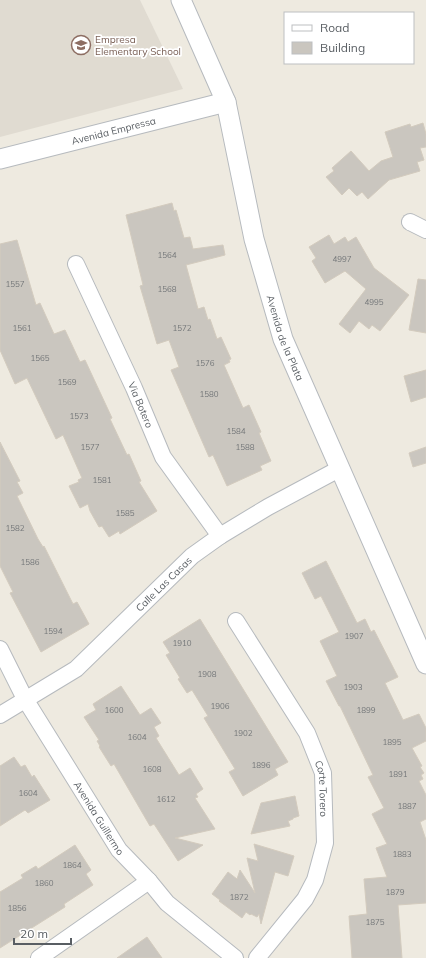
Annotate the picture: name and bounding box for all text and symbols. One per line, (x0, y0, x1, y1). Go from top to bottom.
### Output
legend (284, 12, 414, 64)
text: Road (320, 20, 349, 35)
place label: Empresa Elementary School (95, 33, 181, 58)
school or university icon: Empresa Elementary School (70, 34, 92, 56)
text: Building (320, 40, 365, 55)
street label: Avenida Empressa (70, 114, 157, 147)
house number: 1564 (157, 250, 177, 260)
house number: 4997 (332, 254, 352, 264)
house number: 1557 (5, 279, 25, 289)
house number: 1568 (157, 284, 177, 294)
street label: Avenida de la Plata (264, 293, 307, 382)
house number: 4995 (364, 297, 384, 307)
house number: 1561 (12, 323, 32, 333)
house number: 1572 (172, 323, 192, 333)
house number: 1565 (30, 353, 50, 363)
house number: 1576 (195, 358, 215, 368)
house number: 1569 (57, 377, 77, 387)
street label: Via Botero (125, 380, 157, 430)
house number: 1580 (199, 389, 219, 399)
house number: 1573 (69, 411, 89, 421)
house number: 1584 (226, 426, 246, 436)
house number: 1577 (80, 442, 100, 452)
house number: 1588 (235, 442, 255, 452)
house number: 1581 (92, 475, 112, 485)
house number: 1585 (115, 508, 135, 518)
house number: 1582 (5, 523, 25, 533)
street label: Calle Las Casas (133, 554, 194, 614)
house number: 1586 (20, 557, 40, 567)
house number: 1594 (43, 626, 63, 636)
house number: 1907 (344, 631, 364, 641)
house number: 1910 (172, 638, 192, 648)
house number: 1908 (197, 669, 217, 679)
house number: 1903 (343, 682, 363, 692)
house number: 1906 (210, 701, 230, 711)
house number: 1600 (104, 705, 124, 715)
house number: 1899 (356, 705, 376, 715)
house number: 1902 (233, 728, 253, 738)
house number: 1604 (127, 732, 147, 742)
house number: 1895 (382, 737, 402, 747)
street label: Corte Torero (312, 758, 331, 817)
house number: 1896 (251, 760, 271, 770)
house number: 1608 (142, 764, 162, 774)
house number: 1891 (388, 769, 408, 779)
street label: Avenida Guillermo (71, 779, 127, 858)
house number: 1604 (18, 788, 38, 798)
house number: 1612 (156, 794, 176, 804)
house number: 1887 (397, 801, 417, 811)
house number: 1883 (392, 849, 412, 859)
house number: 1864 (62, 860, 82, 870)
house number: 1860 (34, 878, 54, 888)
house number: 1879 (385, 887, 405, 897)
house number: 1872 (229, 892, 249, 902)
house number: 1856 (7, 903, 27, 913)
house number: 1875 (365, 917, 385, 927)
scale bar (14, 920, 71, 946)
text: 20 m (20, 926, 48, 941)

